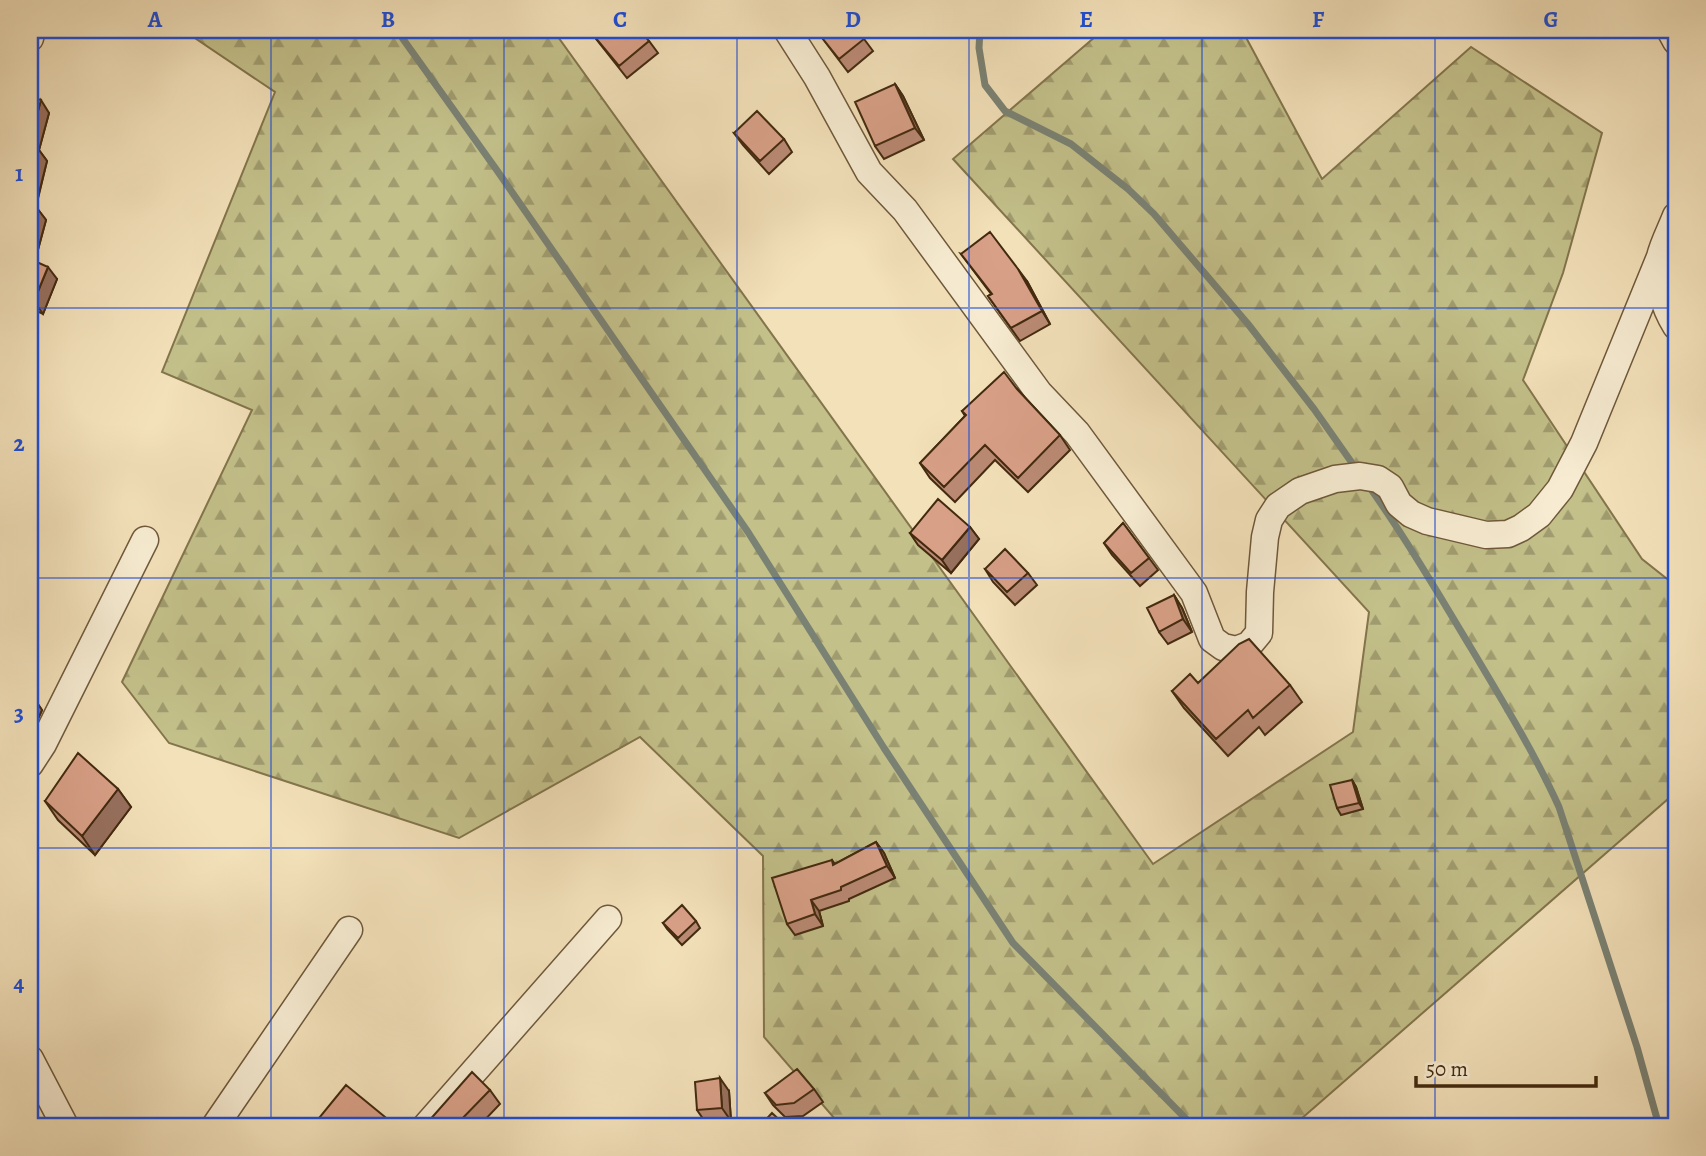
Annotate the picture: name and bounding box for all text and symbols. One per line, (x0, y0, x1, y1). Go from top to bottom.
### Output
text: A (147, 4, 163, 35)
text: B (381, 4, 395, 35)
text: C (613, 4, 627, 35)
text: D (845, 4, 861, 35)
text: E (1079, 4, 1093, 35)
text: F (1312, 4, 1325, 35)
text: G (1543, 4, 1559, 35)
text: 1 (15, 158, 23, 189)
text: 2 (13, 428, 25, 459)
text: 3 (14, 698, 24, 729)
text: 4 (14, 968, 25, 999)
scale bar (1416, 1044, 1596, 1088)
text: 50 m (1426, 1055, 1468, 1083)

